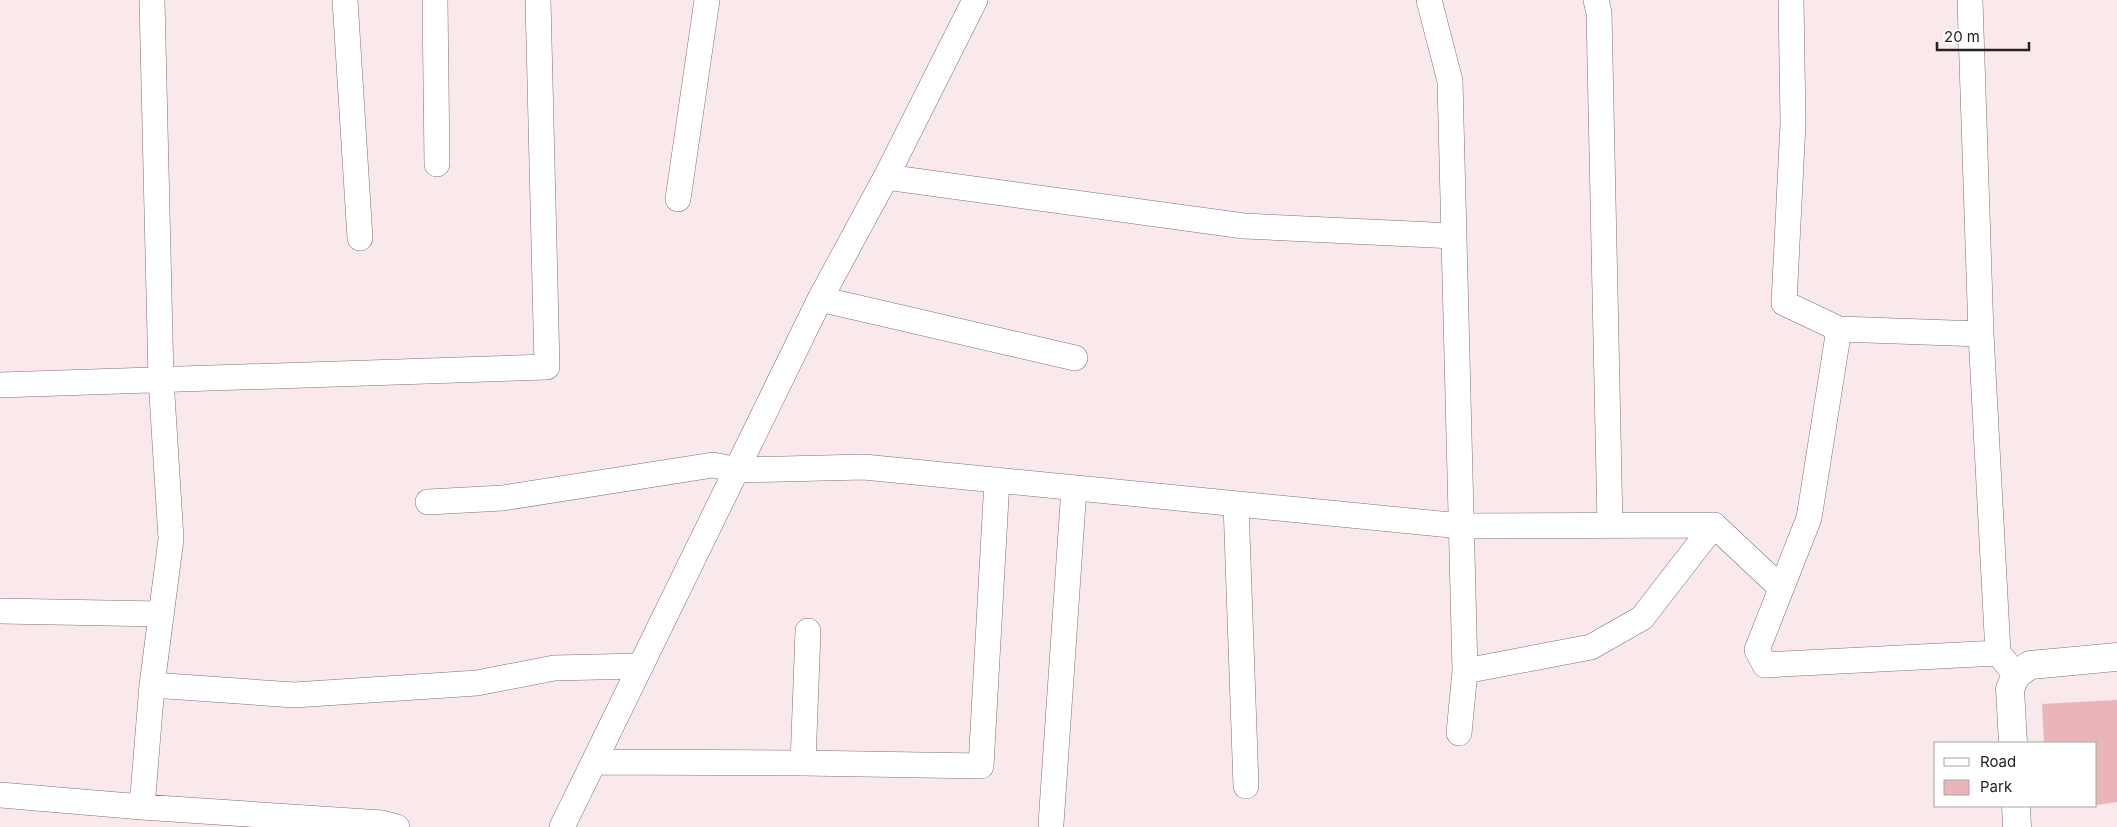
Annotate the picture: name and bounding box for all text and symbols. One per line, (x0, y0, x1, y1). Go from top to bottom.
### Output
scale bar (1937, 20, 2030, 52)
text: 20 m (1944, 27, 1980, 46)
legend (1934, 742, 2097, 807)
text: Road (1980, 752, 2016, 771)
text: Park (1980, 777, 2013, 796)

